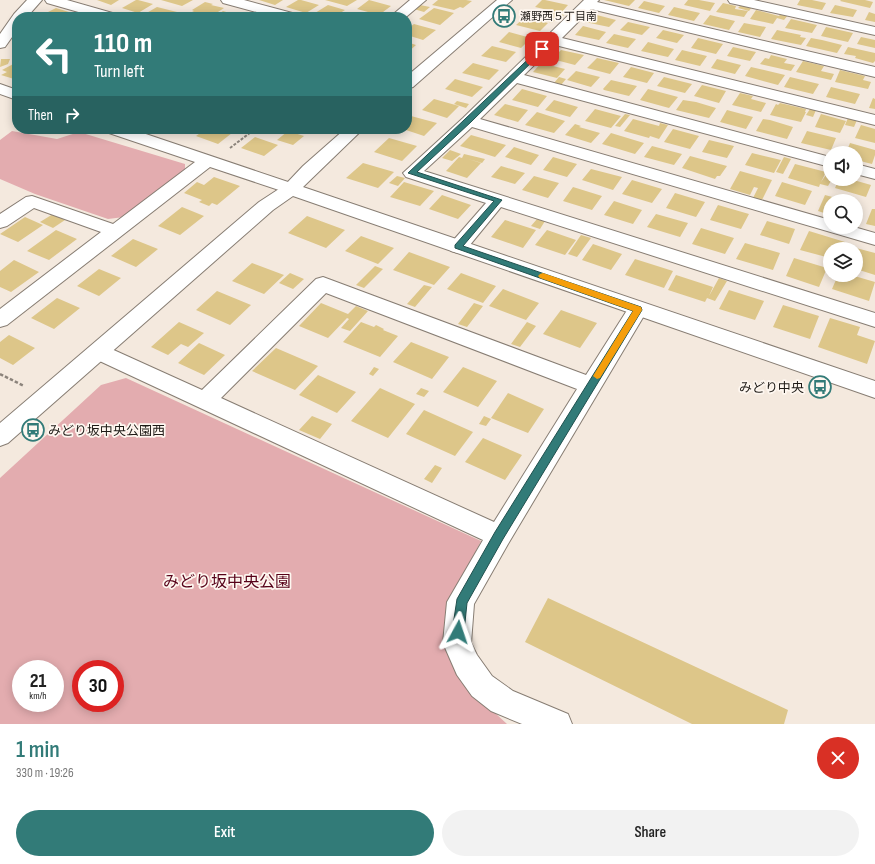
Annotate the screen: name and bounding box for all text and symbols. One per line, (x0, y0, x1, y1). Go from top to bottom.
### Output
bus stop icon: 瀬野西５丁目南 (491, 3, 517, 29)
place label: 瀬野西５丁目南 (520, 10, 597, 23)
text: 110 m (94, 27, 152, 60)
icon: left (28, 28, 80, 80)
pin (525, 32, 559, 66)
icon: arrive (531, 38, 553, 60)
text: Turn left (94, 61, 145, 82)
icon: right (61, 104, 83, 126)
text: Then (28, 106, 53, 125)
map controls (823, 146, 863, 282)
button: sound (823, 146, 863, 186)
button: search (823, 194, 863, 234)
button: layers (823, 242, 863, 282)
bus stop icon: みどり中央 (807, 374, 833, 400)
place label: みどり中央 (739, 380, 804, 396)
bus stop icon: みどり坂中央公園西 (20, 417, 46, 443)
place label: みどり坂中央公園西 (48, 423, 165, 439)
park label: みどり坂中央公園 (163, 573, 291, 592)
position arrow (437, 611, 479, 653)
speed limit sign: 30 (72, 660, 124, 712)
text: 21 (30, 669, 46, 693)
text: km/h (29, 690, 47, 702)
text: 1 min (16, 735, 60, 764)
button: close (817, 737, 859, 779)
text: 330 m · 19:26 (16, 765, 74, 781)
button: Exit (16, 810, 434, 856)
button: Share (442, 810, 859, 856)

